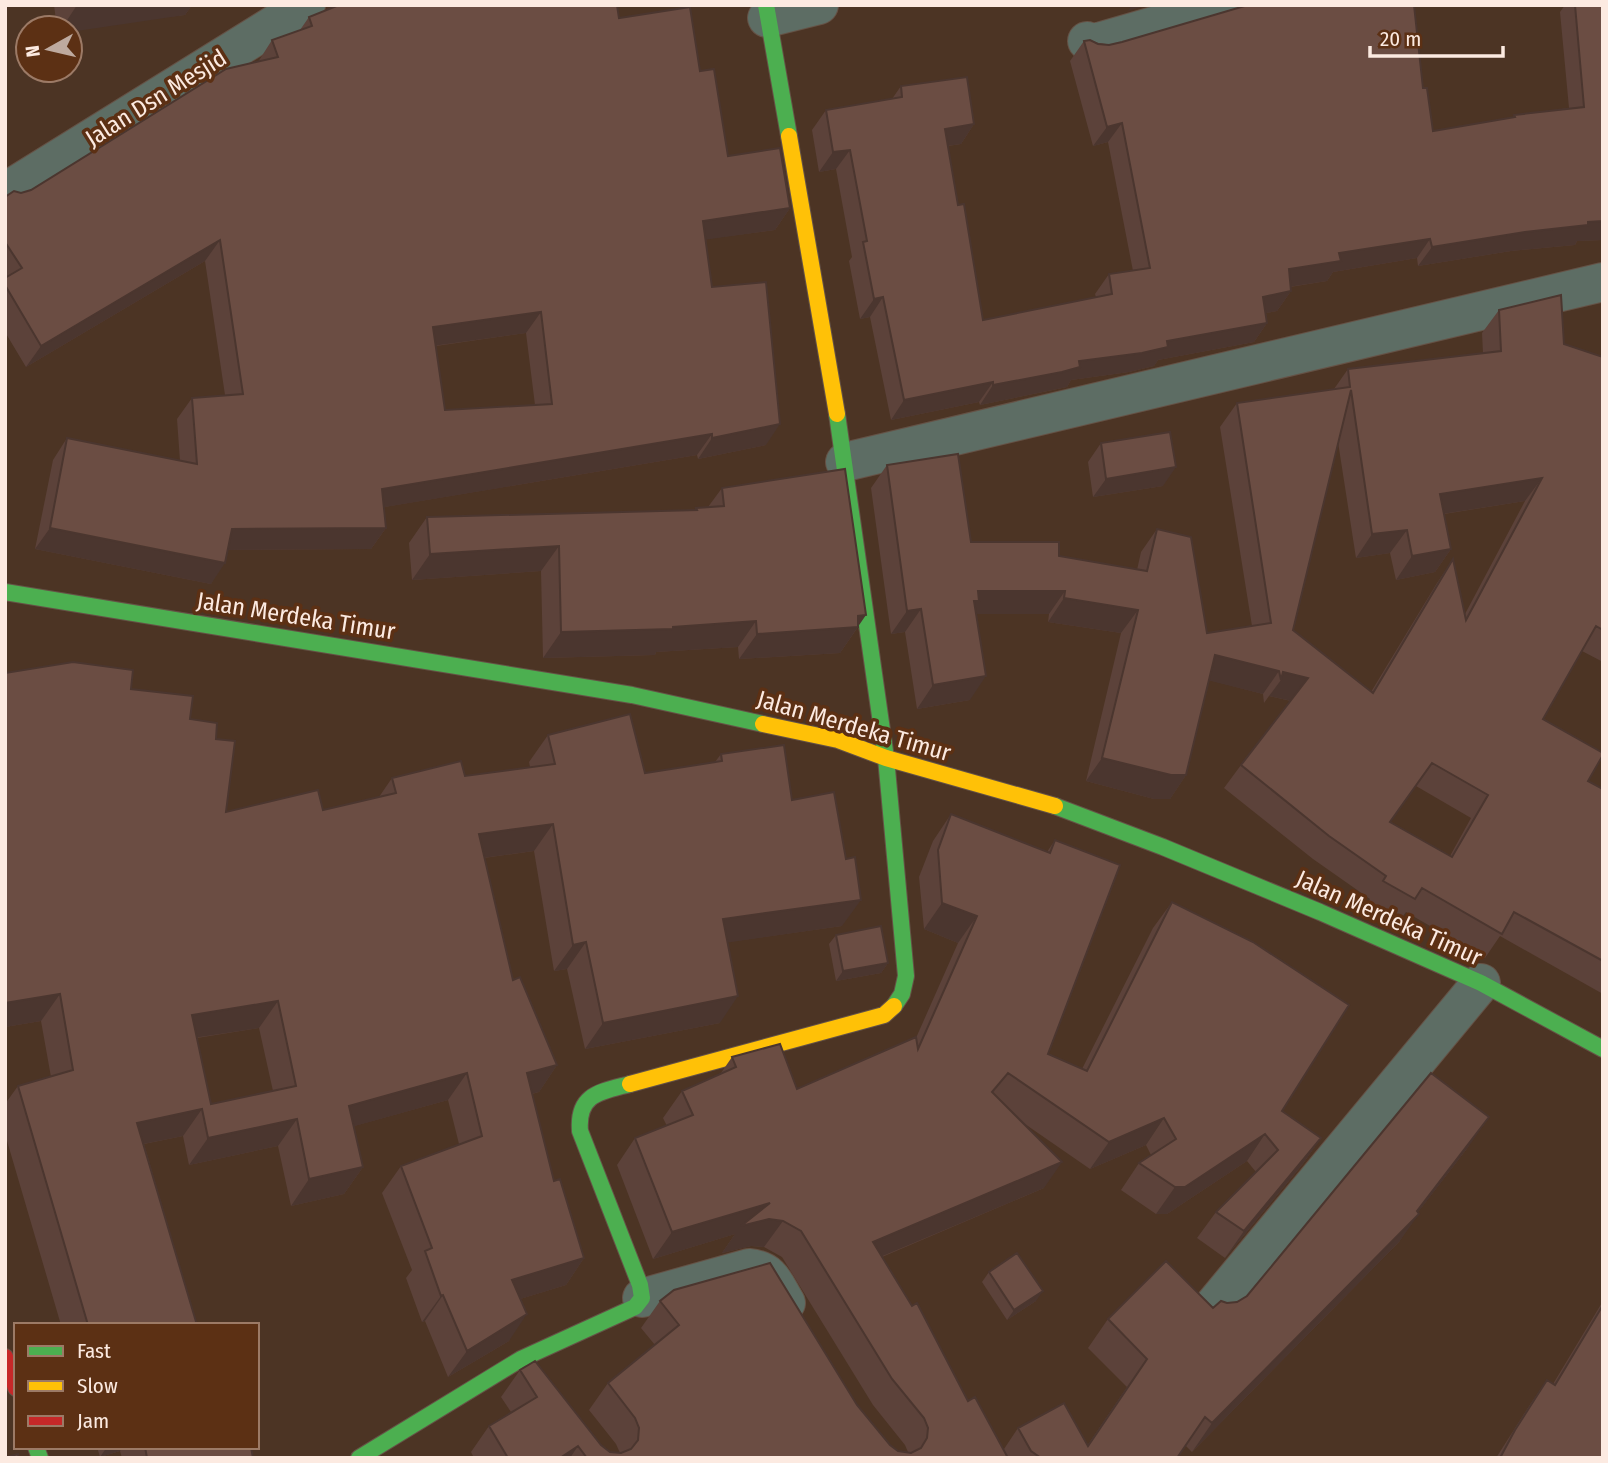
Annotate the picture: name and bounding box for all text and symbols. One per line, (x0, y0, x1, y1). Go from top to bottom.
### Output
north arrow (14, 14, 84, 84)
scale bar (1370, 14, 1503, 58)
text: 20 m (1380, 26, 1421, 52)
street label: Jalan Dsn Mesjid (80, 43, 232, 153)
text: N (20, 44, 45, 59)
street label: Jalan Merdeka Timur (195, 586, 398, 646)
street label: Jalan Merdeka Timur (754, 685, 955, 767)
street label: Jalan Merdeka Timur (1292, 864, 1487, 972)
legend (14, 1323, 259, 1449)
text: Fast (77, 1338, 111, 1364)
text: Slow (77, 1373, 118, 1399)
text: Jam (77, 1408, 109, 1434)

